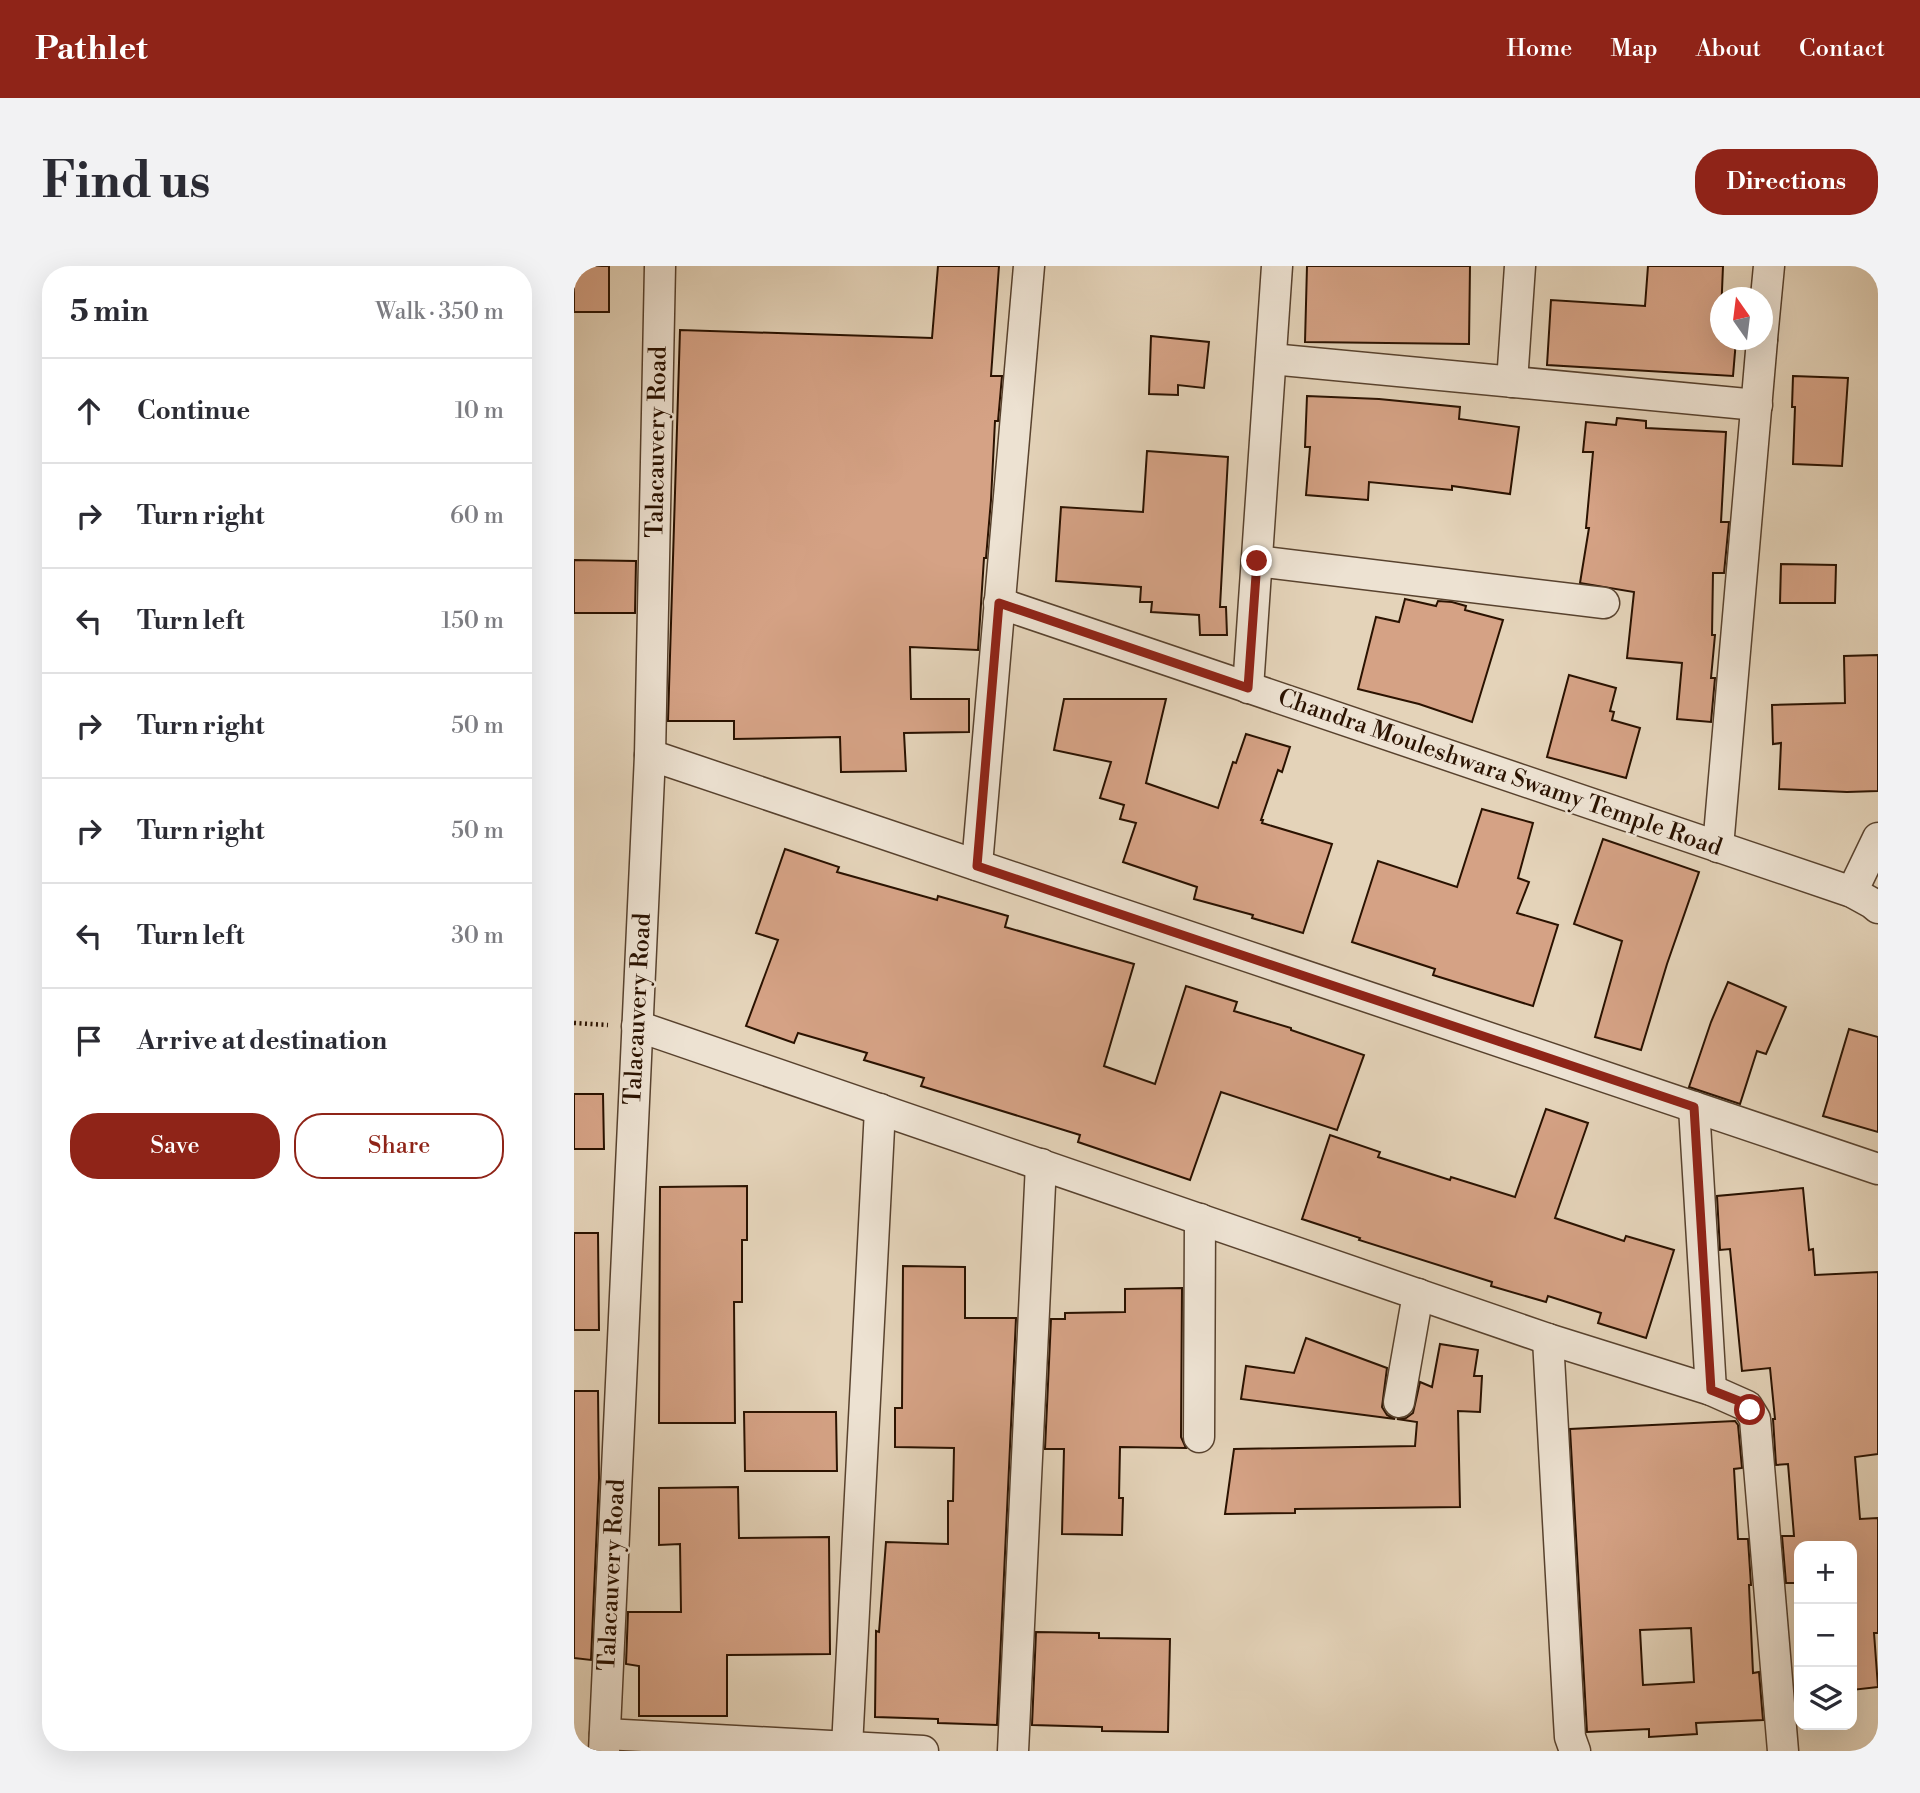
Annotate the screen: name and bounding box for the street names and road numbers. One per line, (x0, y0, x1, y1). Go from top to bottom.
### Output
street label: Talacauvery Road (640, 345, 674, 538)
street label: Chandra Mouleshwara Swamy Temple Road (1274, 683, 1726, 863)
street label: Talacauvery Road (618, 912, 658, 1106)
street label: Talacauvery Road (592, 1478, 632, 1672)

